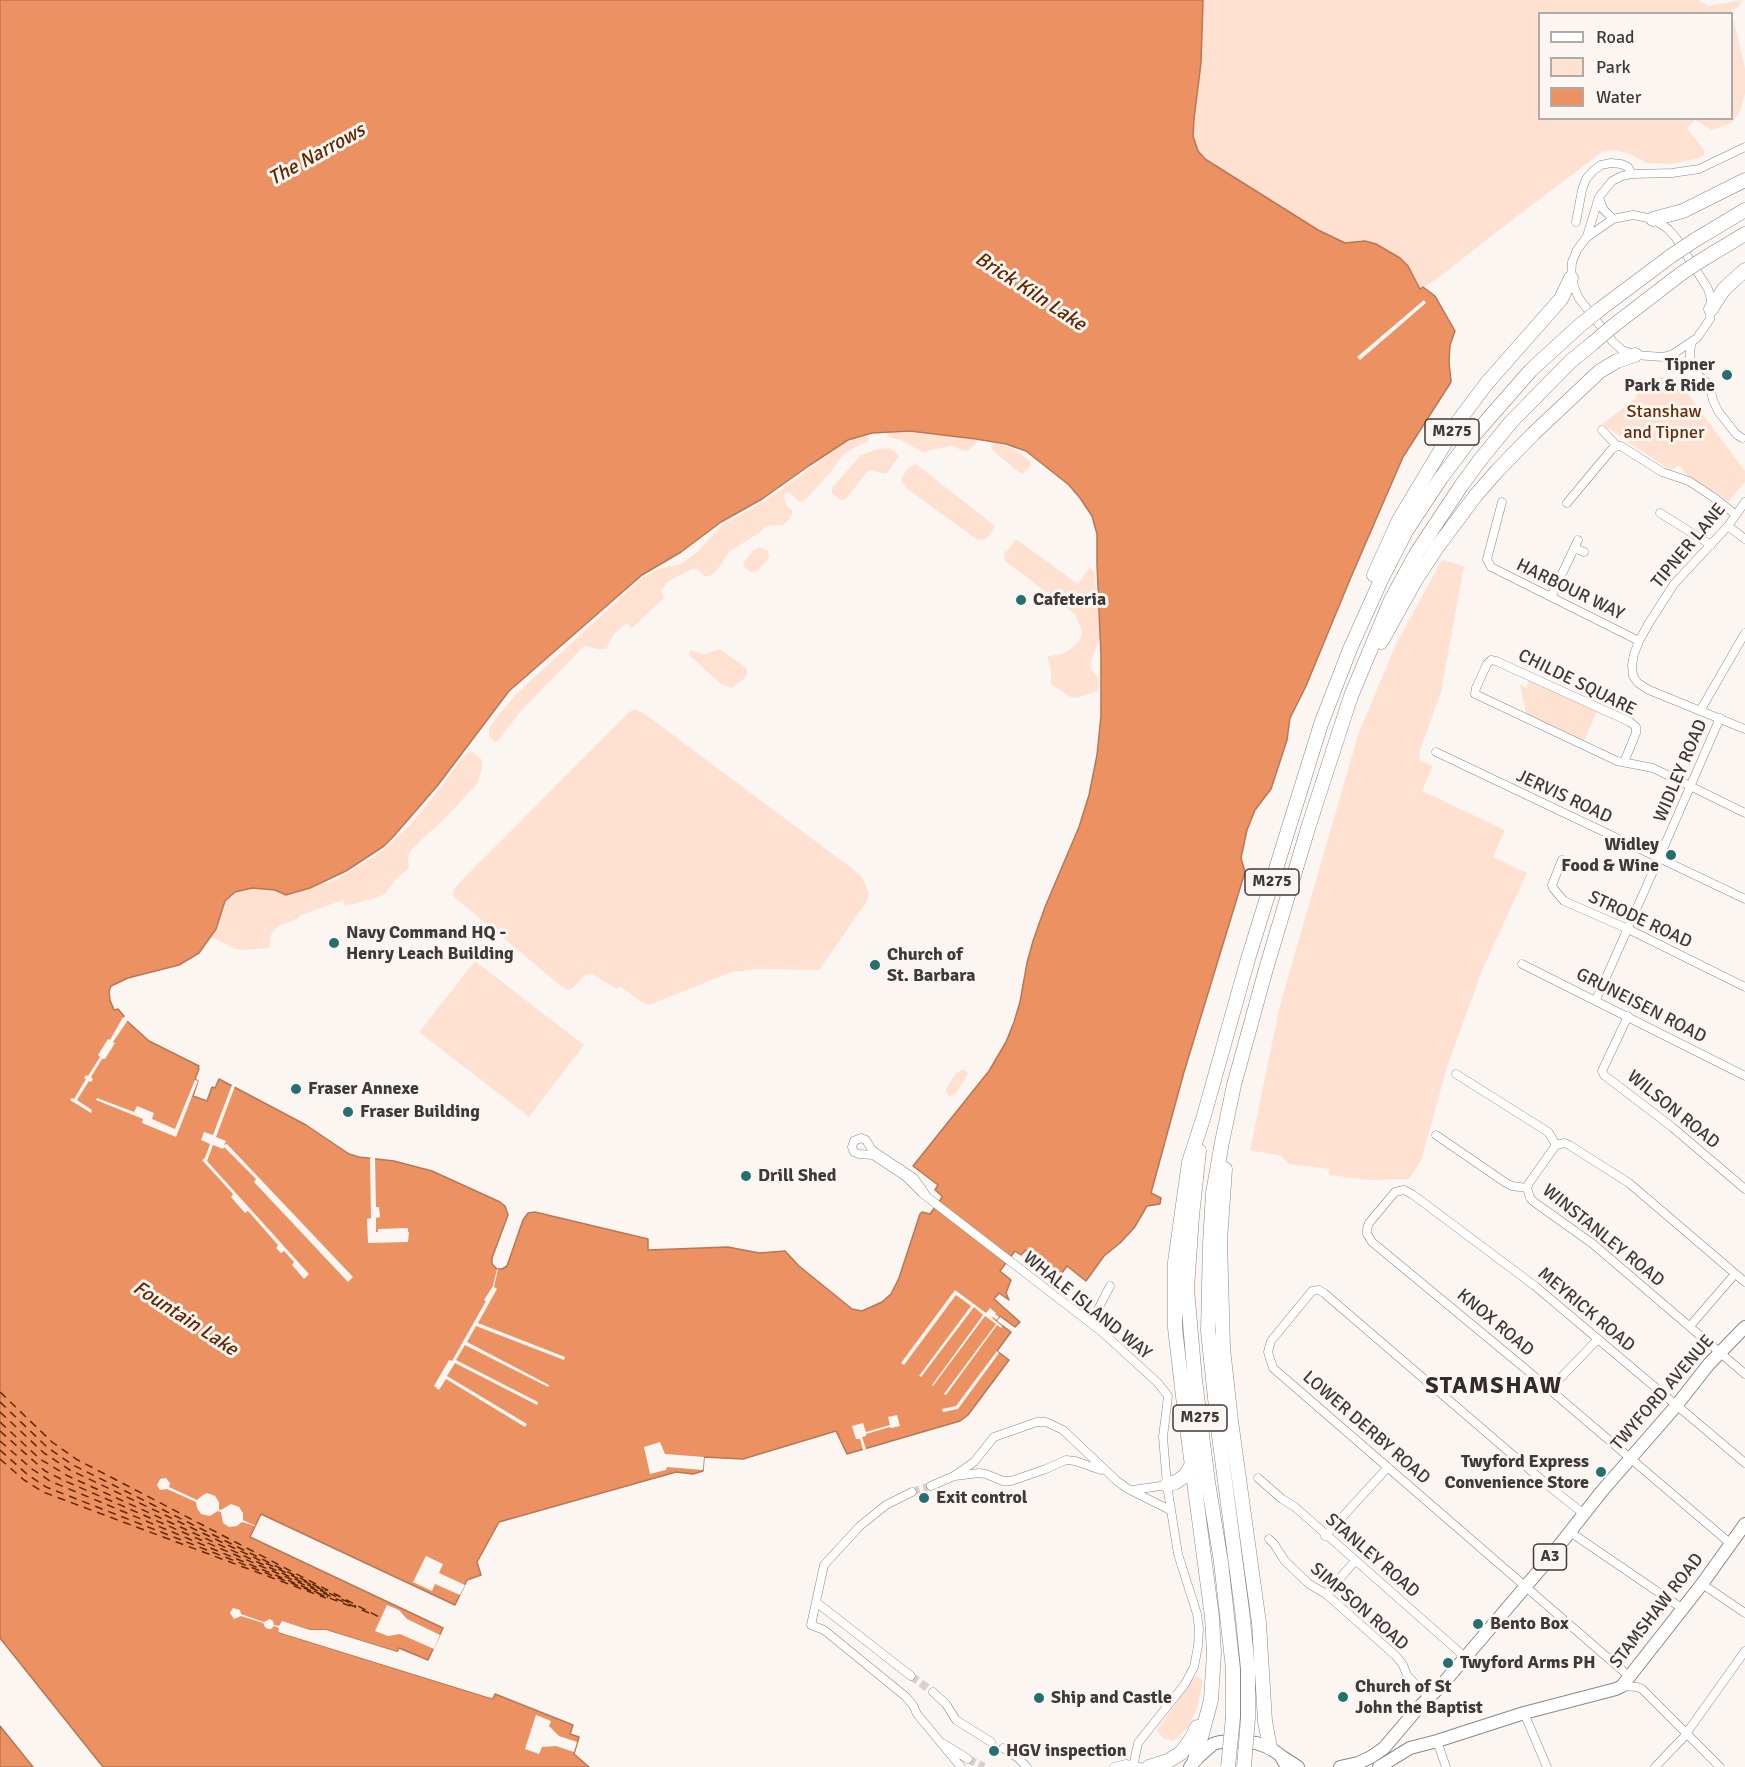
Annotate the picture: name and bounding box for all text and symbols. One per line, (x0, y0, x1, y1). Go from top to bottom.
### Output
legend (1538, 12, 1733, 120)
text: Road (1596, 26, 1635, 48)
text: Park (1596, 56, 1631, 78)
text: Water (1596, 86, 1641, 108)
water label: The Narrows (265, 119, 369, 191)
water label: Brick Kiln Lake (970, 247, 1090, 337)
place label: Tipner Park & Ride (1624, 354, 1715, 397)
marker: Tipner Park & Ride (1720, 368, 1734, 382)
park label: Stanshaw and Tipner (1623, 401, 1705, 444)
road number: M275 (1425, 419, 1479, 445)
street label: TIPNER LANE (1647, 499, 1731, 593)
street label: HARBOUR WAY (1513, 555, 1627, 625)
place label: Cafeteria (1033, 589, 1106, 611)
marker: Cafeteria (1014, 593, 1028, 607)
street label: CHILDE SQUARE (1514, 645, 1640, 721)
street label: WIDLEY ROAD (1650, 716, 1712, 826)
street label: JERVIS ROAD (1513, 765, 1615, 829)
place label: Widley Food & Wine (1561, 834, 1659, 876)
marker: Widley Food & Wine (1664, 848, 1678, 862)
road number: M275 (1245, 869, 1299, 895)
street label: STRODE ROAD (1585, 887, 1695, 953)
place label: Navy Command HQ - Henry Leach Building (346, 922, 514, 964)
marker: Navy Command HQ - Henry Leach Building (327, 936, 341, 950)
place label: Church of St. Barbara (887, 944, 975, 986)
marker: Church of St. Barbara (868, 958, 882, 972)
street label: GRUNEISEN ROAD (1572, 964, 1710, 1048)
street label: WILSON ROAD (1622, 1066, 1724, 1154)
place label: Fraser Annexe (308, 1078, 419, 1100)
marker: Fraser Annexe (289, 1082, 303, 1096)
place label: Fraser Building (360, 1101, 480, 1123)
marker: Fraser Building (341, 1105, 355, 1119)
place label: Drill Shed (758, 1165, 836, 1187)
marker: Drill Shed (739, 1169, 753, 1183)
street label: WINSTANLEY ROAD (1538, 1180, 1668, 1292)
street label: WHALE ISLAND WAY (1018, 1248, 1156, 1364)
street label: MEYRICK ROAD (1533, 1263, 1639, 1357)
water label: Fountain Lake (128, 1276, 242, 1362)
street label: KNOX ROAD (1452, 1285, 1538, 1361)
street label: TWYFORD AVENUE (1607, 1331, 1719, 1455)
street label: LOWER DERBY ROAD (1298, 1367, 1434, 1489)
district label: STAMSHAW (1425, 1373, 1563, 1401)
road number: M275 (1173, 1405, 1227, 1431)
place label: Twyford Express Convenience Store (1445, 1451, 1589, 1494)
marker: Twyford Express Convenience Store (1594, 1465, 1608, 1479)
place label: Exit control (936, 1487, 1027, 1509)
marker: Exit control (917, 1491, 931, 1505)
street label: STANLEY ROAD (1320, 1509, 1424, 1603)
road number: A3 (1534, 1544, 1566, 1570)
street label: STAMSHAW ROAD (1606, 1549, 1708, 1673)
street label: SIMPSON ROAD (1306, 1559, 1412, 1655)
place label: Bento Box (1490, 1613, 1569, 1635)
marker: Bento Box (1471, 1617, 1485, 1631)
place label: Twyford Arms PH (1460, 1652, 1596, 1674)
marker: Twyford Arms PH (1441, 1656, 1455, 1670)
place label: Church of St John the Baptist (1355, 1676, 1483, 1718)
place label: Ship and Castle (1051, 1687, 1172, 1709)
marker: Church of St John the Baptist (1336, 1690, 1350, 1704)
marker: Ship and Castle (1032, 1691, 1046, 1705)
place label: HGV inspection (1006, 1740, 1127, 1762)
marker: HGV inspection (987, 1744, 1001, 1758)

